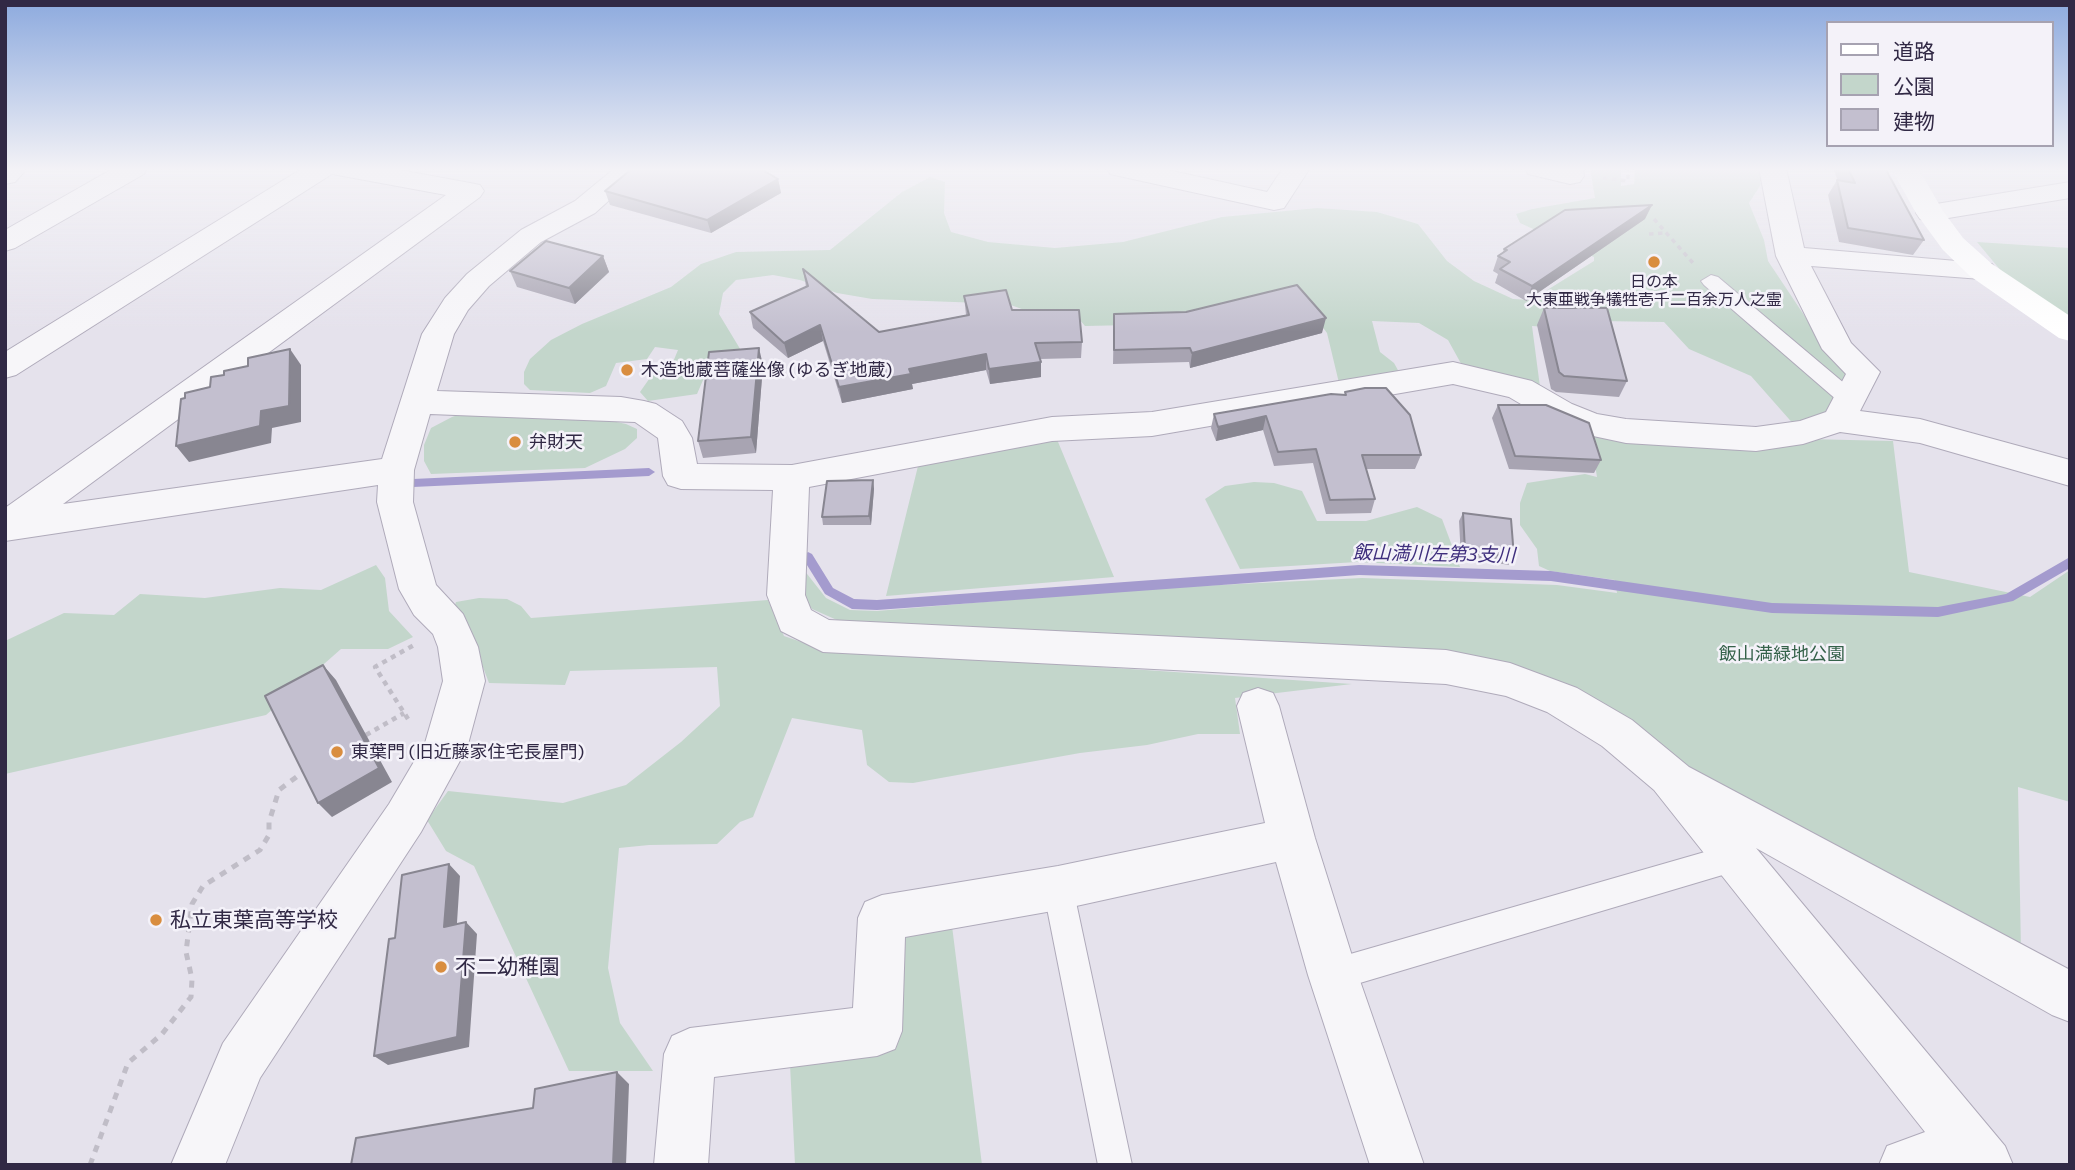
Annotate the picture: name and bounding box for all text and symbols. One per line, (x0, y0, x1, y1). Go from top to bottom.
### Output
legend (1826, 21, 2054, 147)
text: 道路 (1893, 38, 1935, 63)
text: 公園 (1893, 73, 1935, 98)
text: 建物 (1893, 108, 1935, 133)
marker: 日の本 大東亜戦争犠牲壱千二百余万人之霊 (1646, 254, 1662, 270)
place label: 日の本 大東亜戦争犠牲壱千二百余万人之霊 (1526, 272, 1782, 310)
place label: 木造地蔵菩薩坐像 (ゆるぎ地蔵) (641, 359, 892, 381)
marker: 木造地蔵菩薩坐像 (ゆるぎ地蔵) (619, 362, 635, 378)
place label: 弁財天 (529, 431, 583, 453)
marker: 弁財天 (507, 434, 523, 450)
water label: 飯山満川左第3支川 (1352, 541, 1516, 567)
park label: 飯山満緑地公園 (1719, 643, 1845, 665)
place label: 東葉門 (旧近藤家住宅長屋門) (351, 741, 584, 763)
marker: 東葉門 (旧近藤家住宅長屋門) (329, 744, 345, 760)
place label: 私立東葉高等学校 (170, 907, 338, 933)
marker: 私立東葉高等学校 (148, 912, 164, 928)
place label: 不二幼稚園 (455, 954, 560, 980)
marker: 不二幼稚園 (433, 959, 449, 975)

